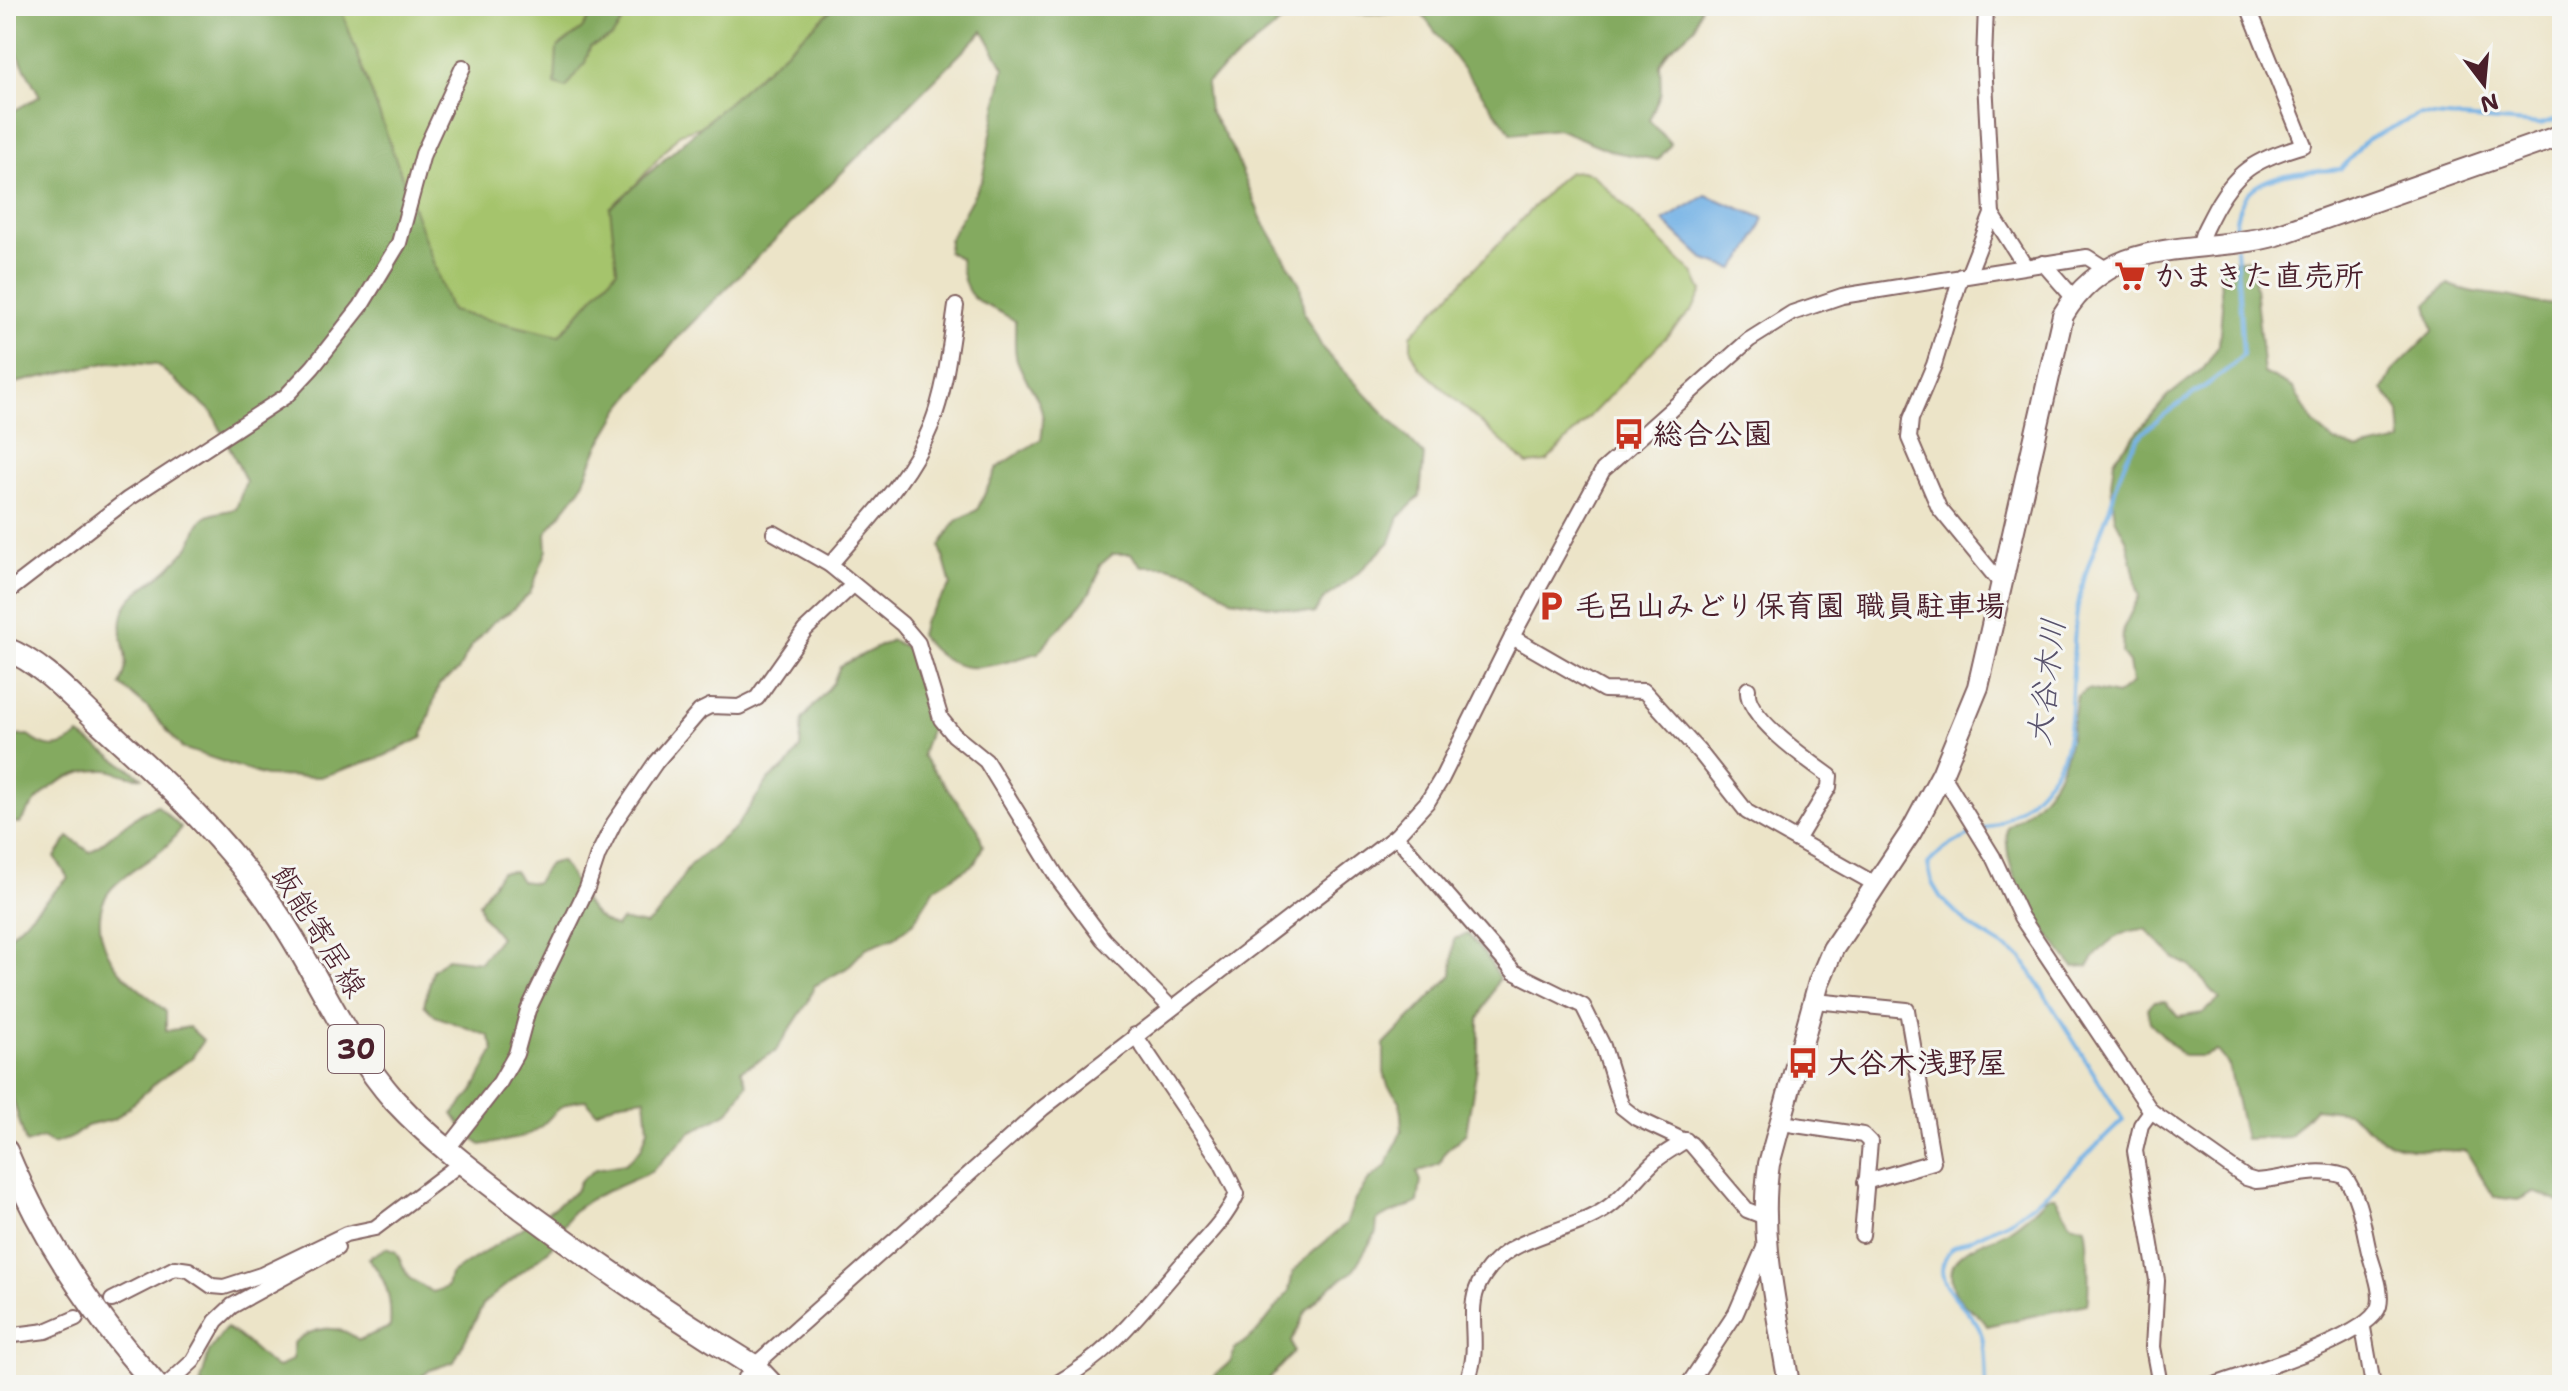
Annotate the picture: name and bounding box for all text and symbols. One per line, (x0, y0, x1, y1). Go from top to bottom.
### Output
north arrow (2444, 44, 2524, 124)
text: N (2477, 86, 2502, 119)
place label: かまきた直売所 (2154, 255, 2364, 296)
supermarket icon: かまきた直売所 (2113, 259, 2147, 293)
place label: 総合公園 (1653, 413, 1773, 454)
bus stop icon: 総合公園 (1612, 417, 1646, 451)
place label: 毛呂山みどり保育園 職員駐車場 (1575, 585, 2005, 626)
parking icon: 毛呂山みどり保育園 職員駐車場 (1534, 589, 1568, 623)
water label: 大谷木川 (2016, 616, 2075, 748)
street label: 飯能寄居線 (262, 856, 377, 1005)
road number: 30 (328, 1025, 384, 1073)
place label: 大谷木浅野屋 (1827, 1042, 2007, 1083)
bus stop icon: 大谷木浅野屋 (1786, 1046, 1820, 1080)

